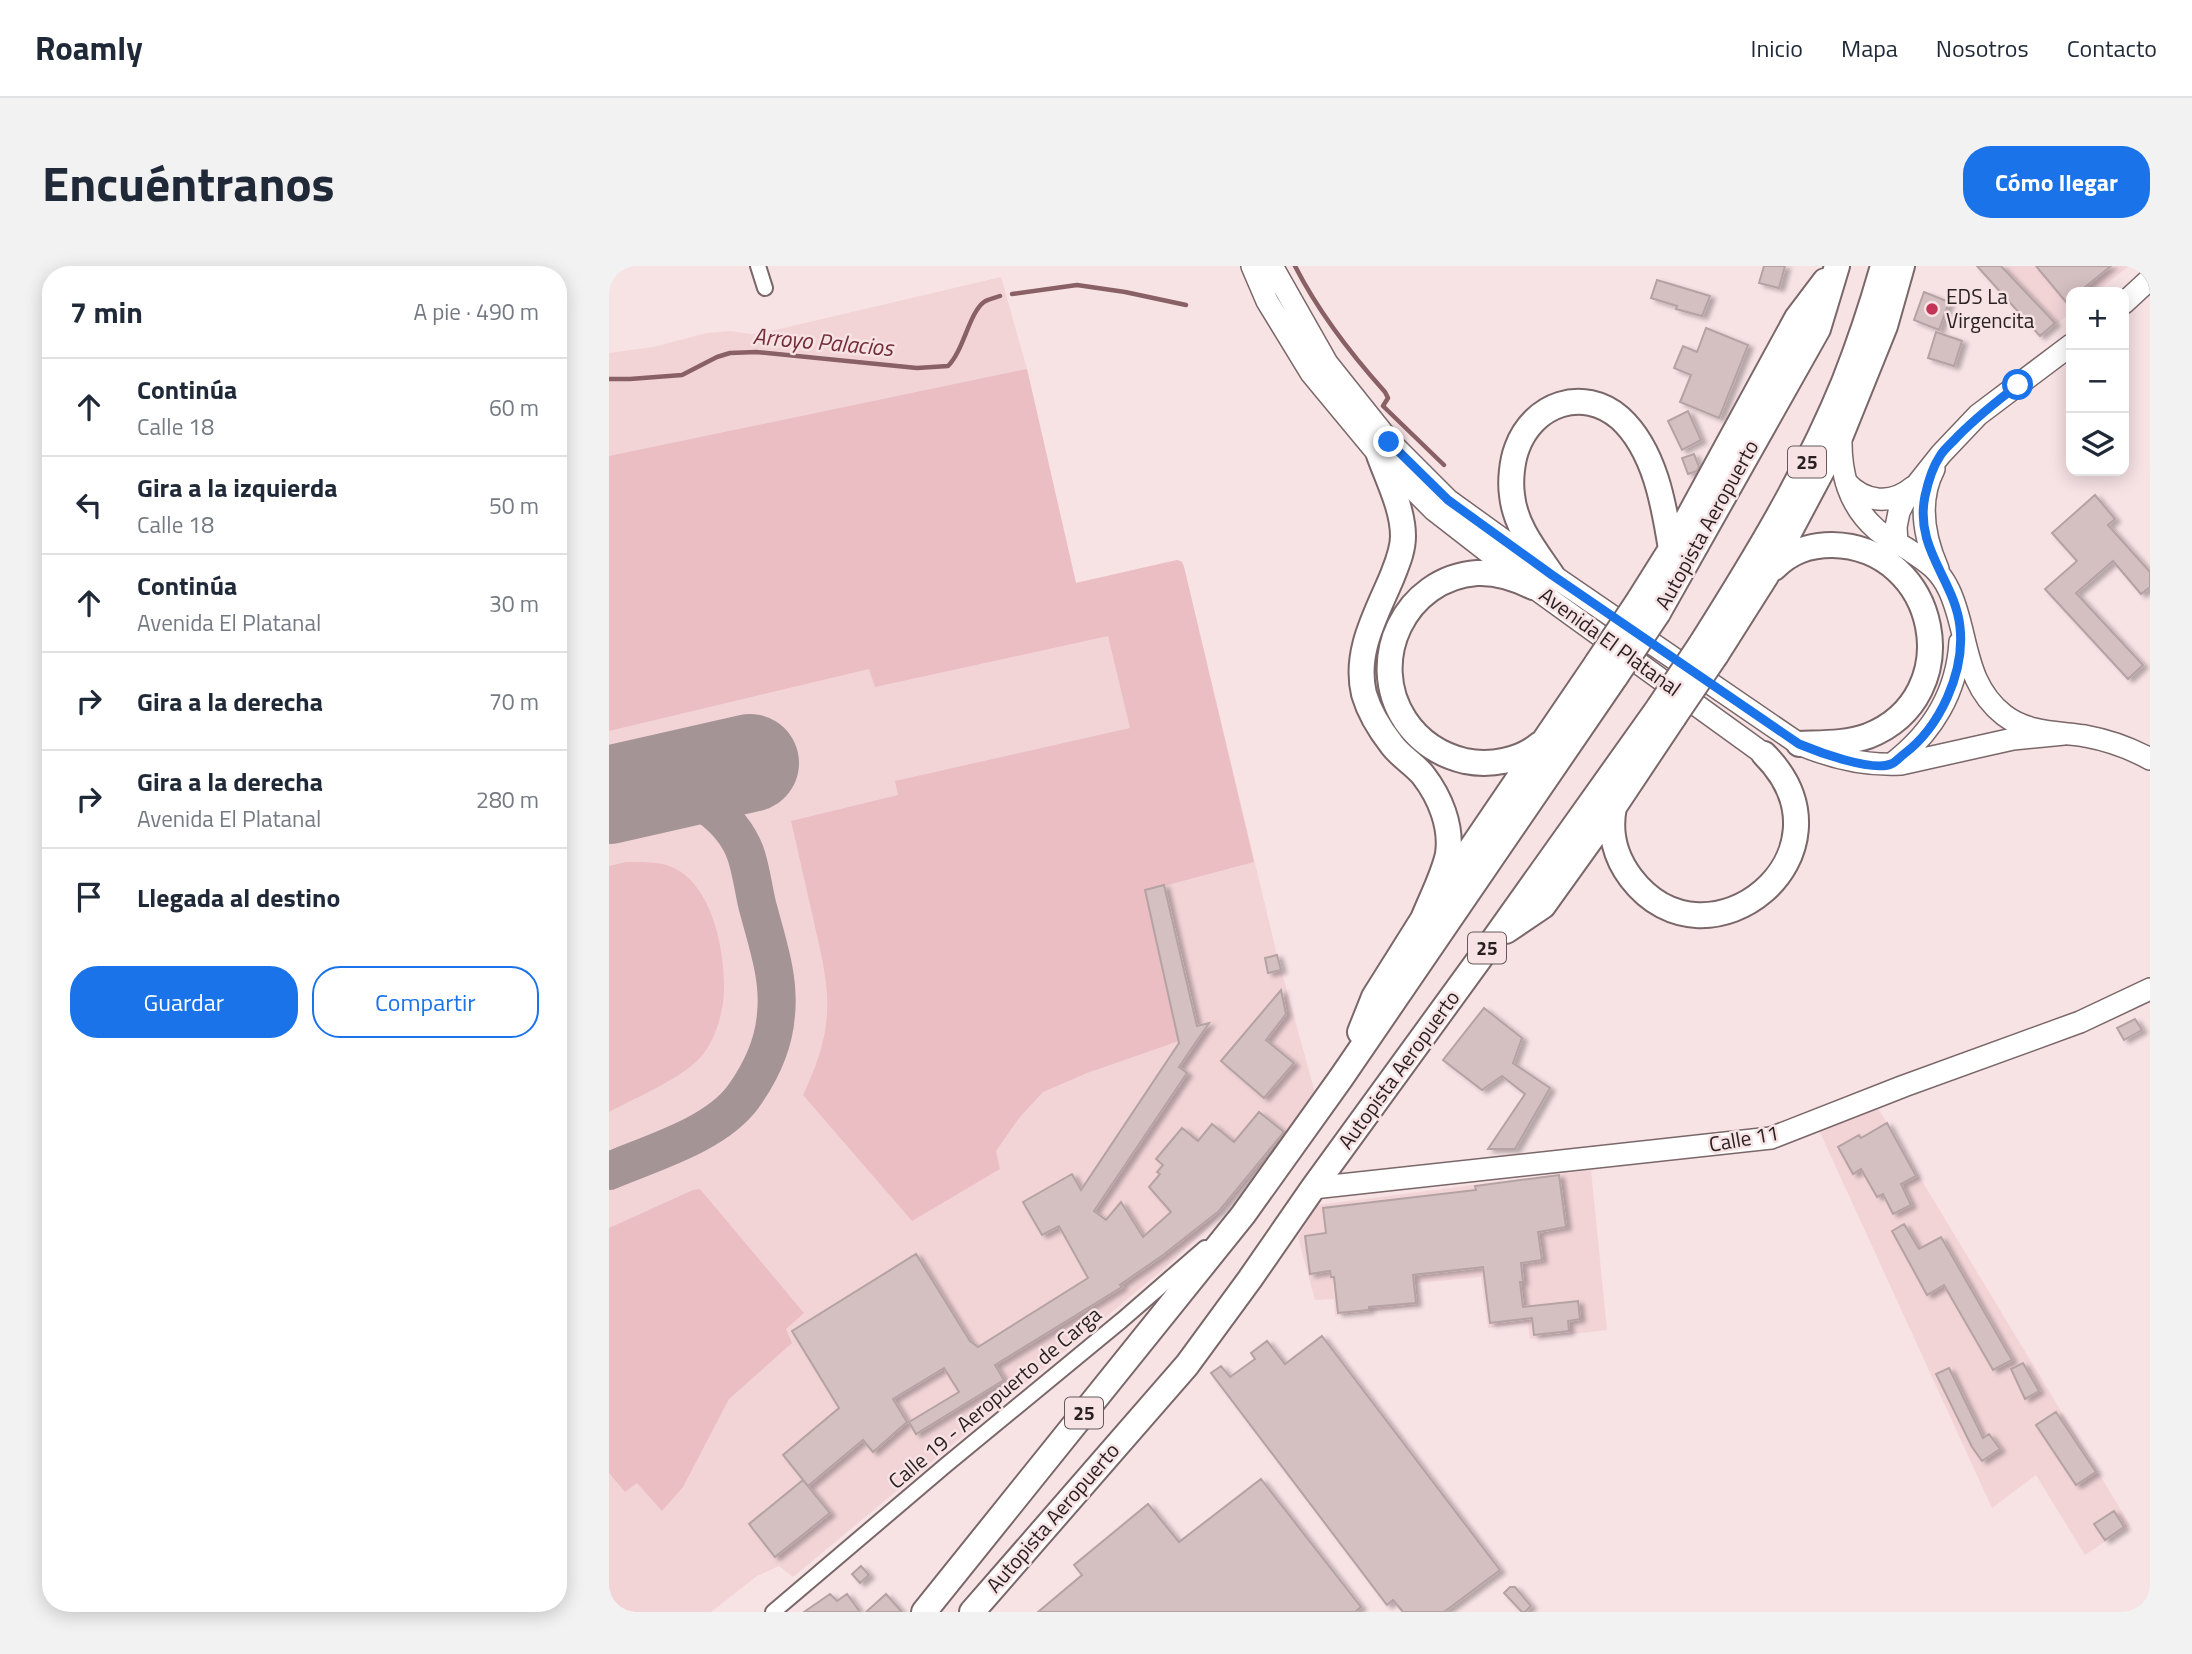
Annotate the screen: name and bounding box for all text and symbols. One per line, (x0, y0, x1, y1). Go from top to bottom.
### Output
text: Roamly (35, 23, 143, 73)
text: Inicio (1751, 30, 1803, 66)
text: Mapa (1841, 30, 1898, 66)
text: Nosotros (1936, 30, 2029, 66)
text: Contacto (2067, 30, 2157, 66)
text: Encuéntranos (42, 145, 335, 220)
button: Cómo llegar (1963, 146, 2150, 218)
place label: EDS La Virgencita (1946, 280, 2035, 336)
map controls (2066, 287, 2129, 476)
button: + (2066, 287, 2129, 350)
text: 7 min (70, 289, 143, 335)
text: A pie · 490 m (413, 294, 539, 329)
marker: EDS La Virgencita (1924, 301, 1940, 317)
water label: Arroyo Palacios (752, 318, 897, 365)
button: − (2066, 350, 2129, 413)
route start (2002, 369, 2033, 400)
text: Continúa (137, 370, 237, 409)
icon: ahead (70, 388, 108, 426)
text: 60 m (489, 390, 539, 425)
text: Calle 18 (137, 409, 214, 444)
button: layers (2066, 413, 2129, 476)
route end (1373, 426, 1404, 457)
street label: Autopista Aeropuerto (1646, 434, 1766, 615)
road number: 25 (1788, 446, 1826, 478)
text: Gira a la izquierda (137, 468, 338, 507)
icon: left (70, 486, 108, 524)
text: 50 m (489, 488, 539, 523)
text: Calle 18 (137, 507, 214, 542)
text: Continúa (137, 566, 237, 605)
street label: Avenida El Platanal (1533, 579, 1688, 704)
icon: ahead (70, 584, 108, 622)
text: 30 m (489, 586, 539, 621)
text: Avenida El Platanal (137, 605, 321, 640)
icon: right (70, 682, 108, 720)
text: Gira a la derecha (137, 682, 323, 721)
text: 70 m (489, 684, 539, 719)
text: Gira a la derecha (137, 762, 323, 801)
icon: right (70, 780, 108, 818)
text: 280 m (476, 782, 539, 817)
text: Avenida El Platanal (137, 801, 321, 836)
icon: arrive (70, 878, 108, 916)
text: Llegada al destino (137, 878, 340, 917)
road number: 25 (1468, 932, 1506, 964)
button: Guardar (70, 966, 298, 1038)
button: Compartir (312, 966, 539, 1038)
street label: Autopista Aeropuerto (1329, 983, 1467, 1156)
street label: Calle 11 (1706, 1116, 1781, 1160)
street label: Calle 19 - Aeropuerto de Carga (881, 1298, 1108, 1496)
road number: 25 (1065, 1398, 1103, 1428)
street label: Autopista Aeropuerto (978, 1435, 1127, 1599)

